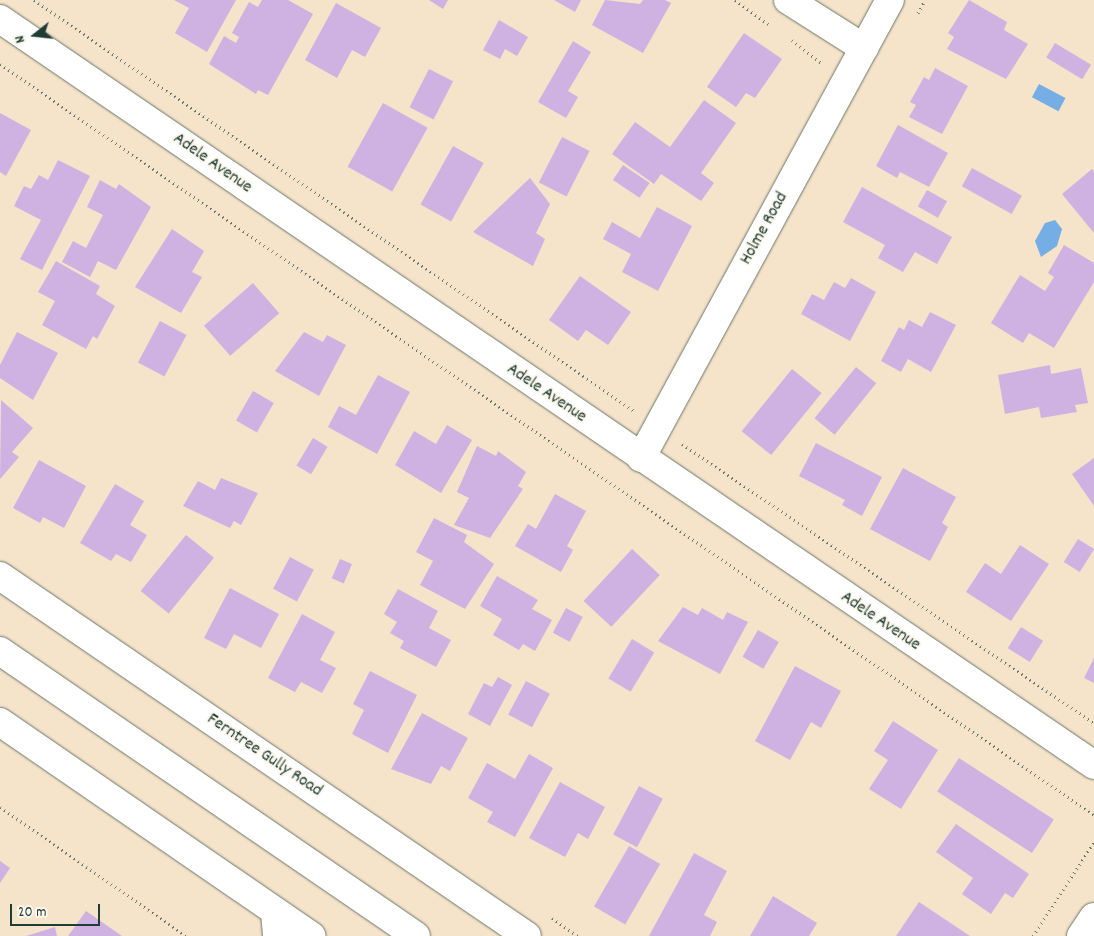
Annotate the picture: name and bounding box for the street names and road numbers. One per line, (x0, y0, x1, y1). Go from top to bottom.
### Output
street label: Adele Avenue (168, 129, 256, 199)
street label: Holme Road (736, 189, 794, 269)
street label: Adele Avenue (502, 359, 590, 429)
street label: Adele Avenue (836, 587, 924, 657)
street label: Ferntree Gully Road (202, 709, 326, 803)

